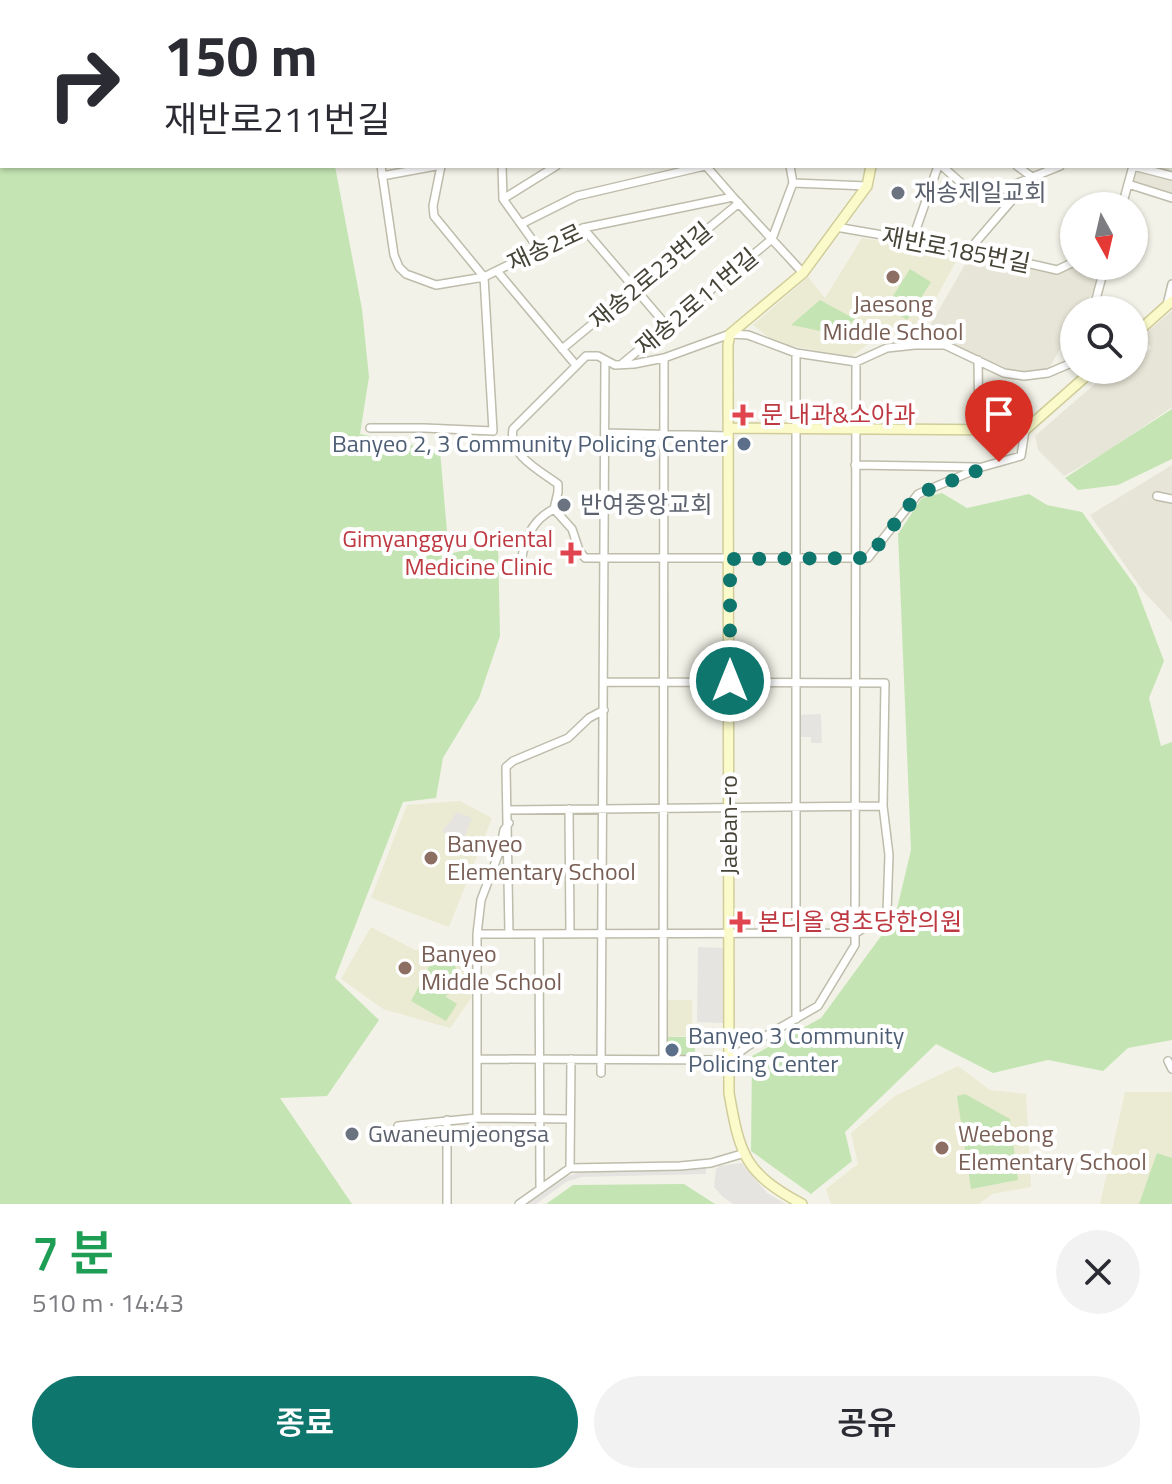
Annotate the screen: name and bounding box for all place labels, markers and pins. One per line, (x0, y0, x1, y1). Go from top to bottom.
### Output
place label: 재송제일교회 (914, 174, 1046, 210)
marker: 재송제일교회 (889, 184, 907, 202)
marker: Jaesong Middle School (884, 268, 902, 286)
place label: Jaesong Middle School (823, 285, 964, 349)
pin (965, 380, 1033, 462)
place label: 문 내과&소아과 (761, 396, 915, 432)
marker: 문 내과&소아과 (732, 404, 754, 426)
place label: Banyeo 2, 3 Community Policing Center (332, 425, 728, 461)
marker: Banyeo 2, 3 Community Policing Center (735, 435, 753, 453)
place label: 반여중앙교회 (580, 486, 712, 522)
marker: 반여중앙교회 (555, 496, 573, 514)
place label: Gimyanggyu Oriental Medicine Clinic (342, 520, 553, 584)
marker: Gimyanggyu Oriental Medicine Clinic (560, 542, 582, 564)
place label: Banyeo Elementary School (447, 825, 636, 889)
marker: Banyeo Elementary School (422, 849, 440, 867)
place label: 본디올 영초당한의원 (758, 903, 962, 939)
marker: 본디올 영초당한의원 (729, 911, 751, 933)
place label: Banyeo Middle School (421, 935, 562, 999)
marker: Banyeo Middle School (396, 959, 414, 977)
place label: Banyeo 3 Community Policing Center (688, 1017, 905, 1081)
marker: Banyeo 3 Community Policing Center (663, 1041, 681, 1059)
place label: Gwaneumjeongsa (368, 1115, 549, 1151)
place label: Weebong Elementary School (958, 1115, 1147, 1179)
marker: Gwaneumjeongsa (343, 1125, 361, 1143)
marker: Weebong Elementary School (933, 1139, 951, 1157)

